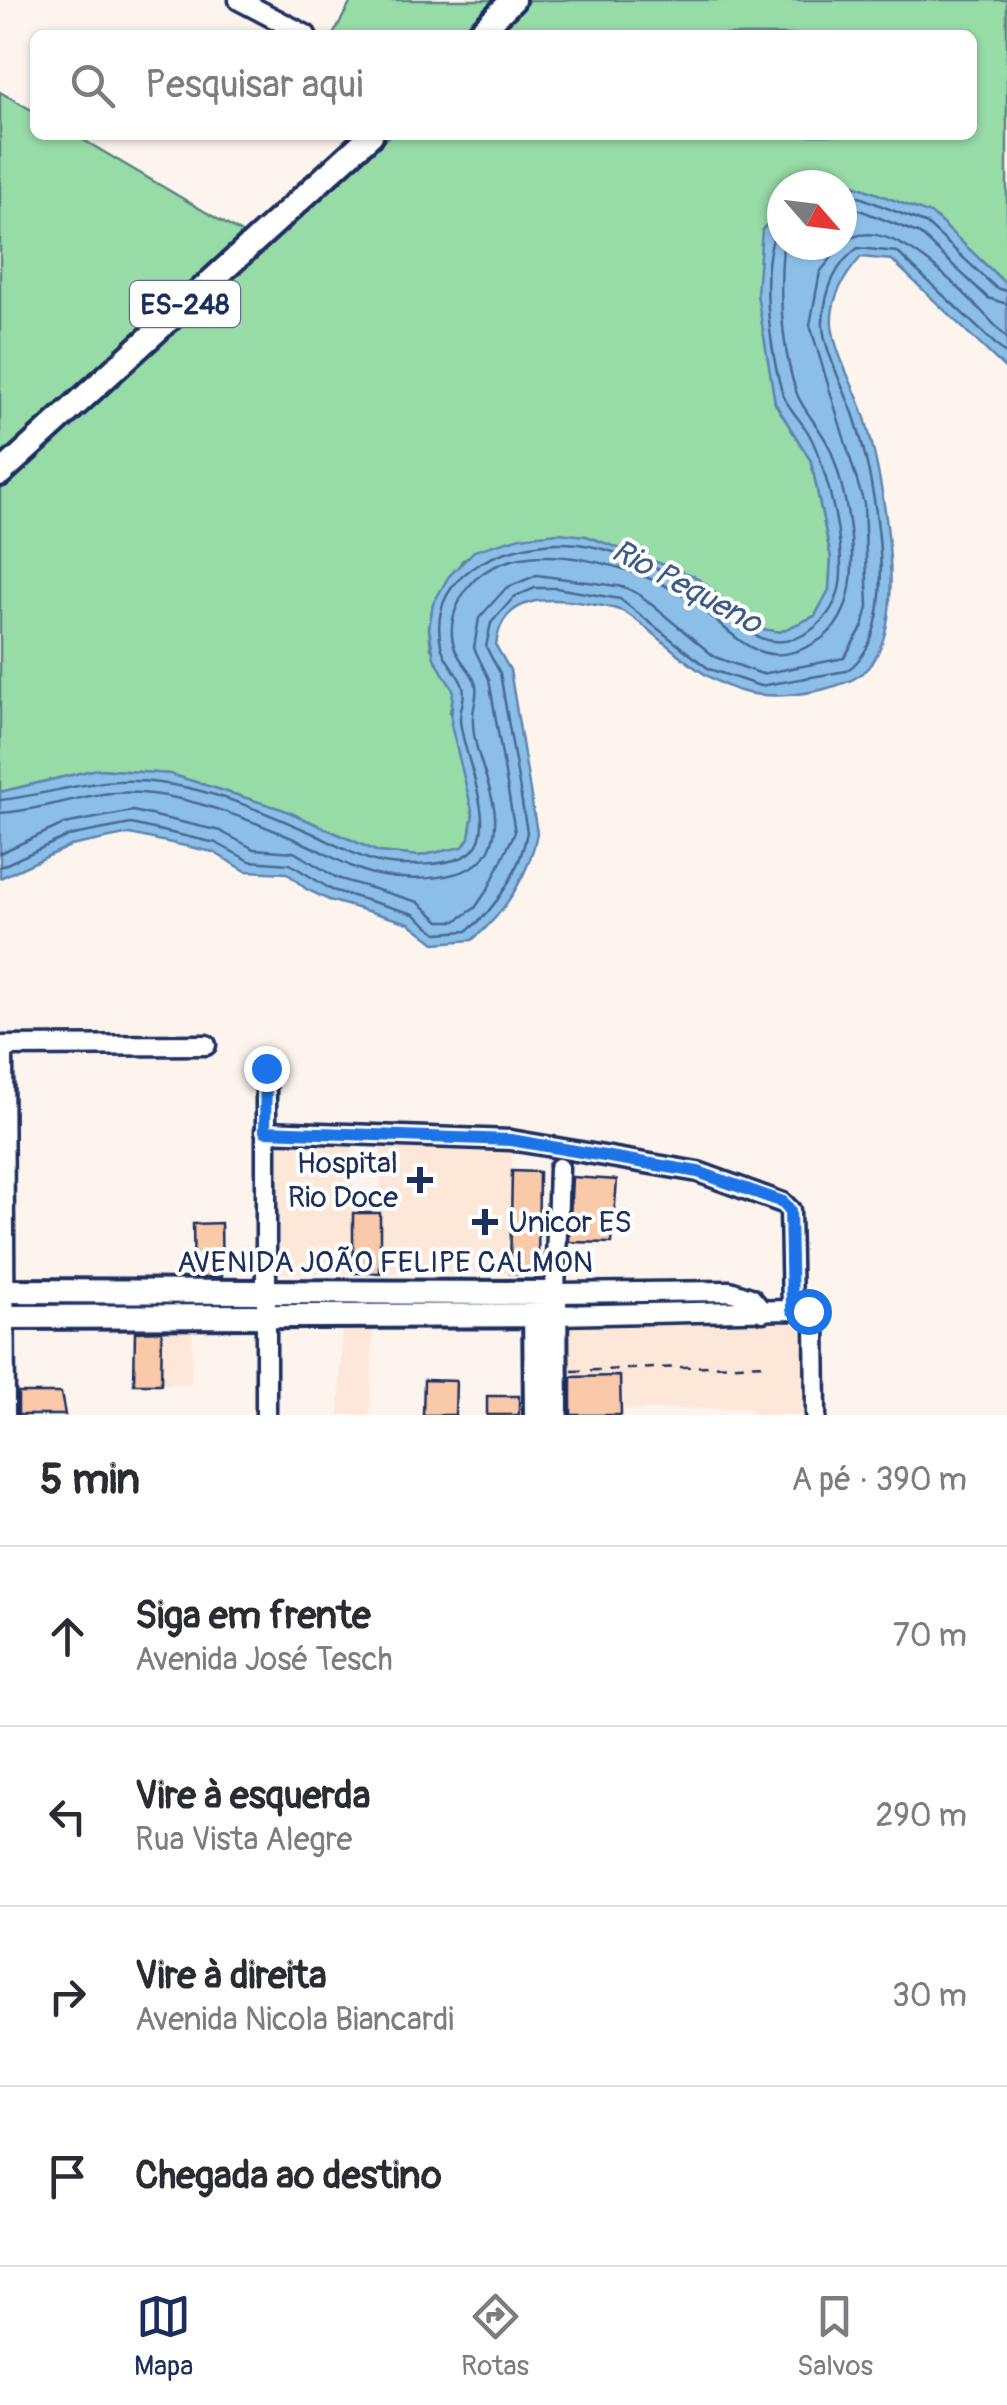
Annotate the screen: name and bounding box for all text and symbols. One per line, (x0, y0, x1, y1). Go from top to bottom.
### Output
search box (30, 30, 977, 140)
icon: search (65, 58, 120, 113)
text: Pesquisar aqui (145, 61, 363, 109)
north arrow (767, 170, 857, 260)
road number: ES-248 (130, 281, 240, 327)
water label: Rio Pequeno (605, 531, 771, 644)
route end (244, 1046, 290, 1092)
place label: Hospital Rio Doce (288, 1145, 398, 1216)
marker: Hospital Rio Doce (407, 1167, 433, 1193)
place label: Unicor ES (508, 1204, 632, 1241)
marker: Unicor ES (472, 1209, 498, 1235)
street label: AVENIDA JOÃO FELIPE CALMON (177, 1244, 593, 1281)
route start (786, 1289, 832, 1335)
text: 5 min (40, 1454, 140, 1506)
text: A pé · 390 m (791, 1460, 967, 1500)
text: Siga em frente (135, 1592, 371, 1640)
icon: ahead (40, 1609, 95, 1664)
text: 70 m (893, 1616, 967, 1656)
text: Avenida José Tesch (135, 1640, 393, 1680)
text: Vire à esquerda (135, 1772, 370, 1820)
icon: left (40, 1789, 95, 1844)
text: 290 m (875, 1796, 967, 1836)
text: Rua Vista Alegre (135, 1820, 352, 1860)
text: Vire à direita (135, 1952, 327, 2000)
icon: right (40, 1969, 95, 2024)
text: 30 m (892, 1976, 967, 2016)
text: Avenida Nicola Biancardi (135, 2000, 454, 2040)
icon: arrive (40, 2149, 95, 2204)
text: Chegada ao destino (135, 2152, 442, 2200)
tab: Mapa (134, 2289, 193, 2384)
tab: Rotas (461, 2289, 529, 2384)
tab: Salvos (797, 2289, 873, 2384)

